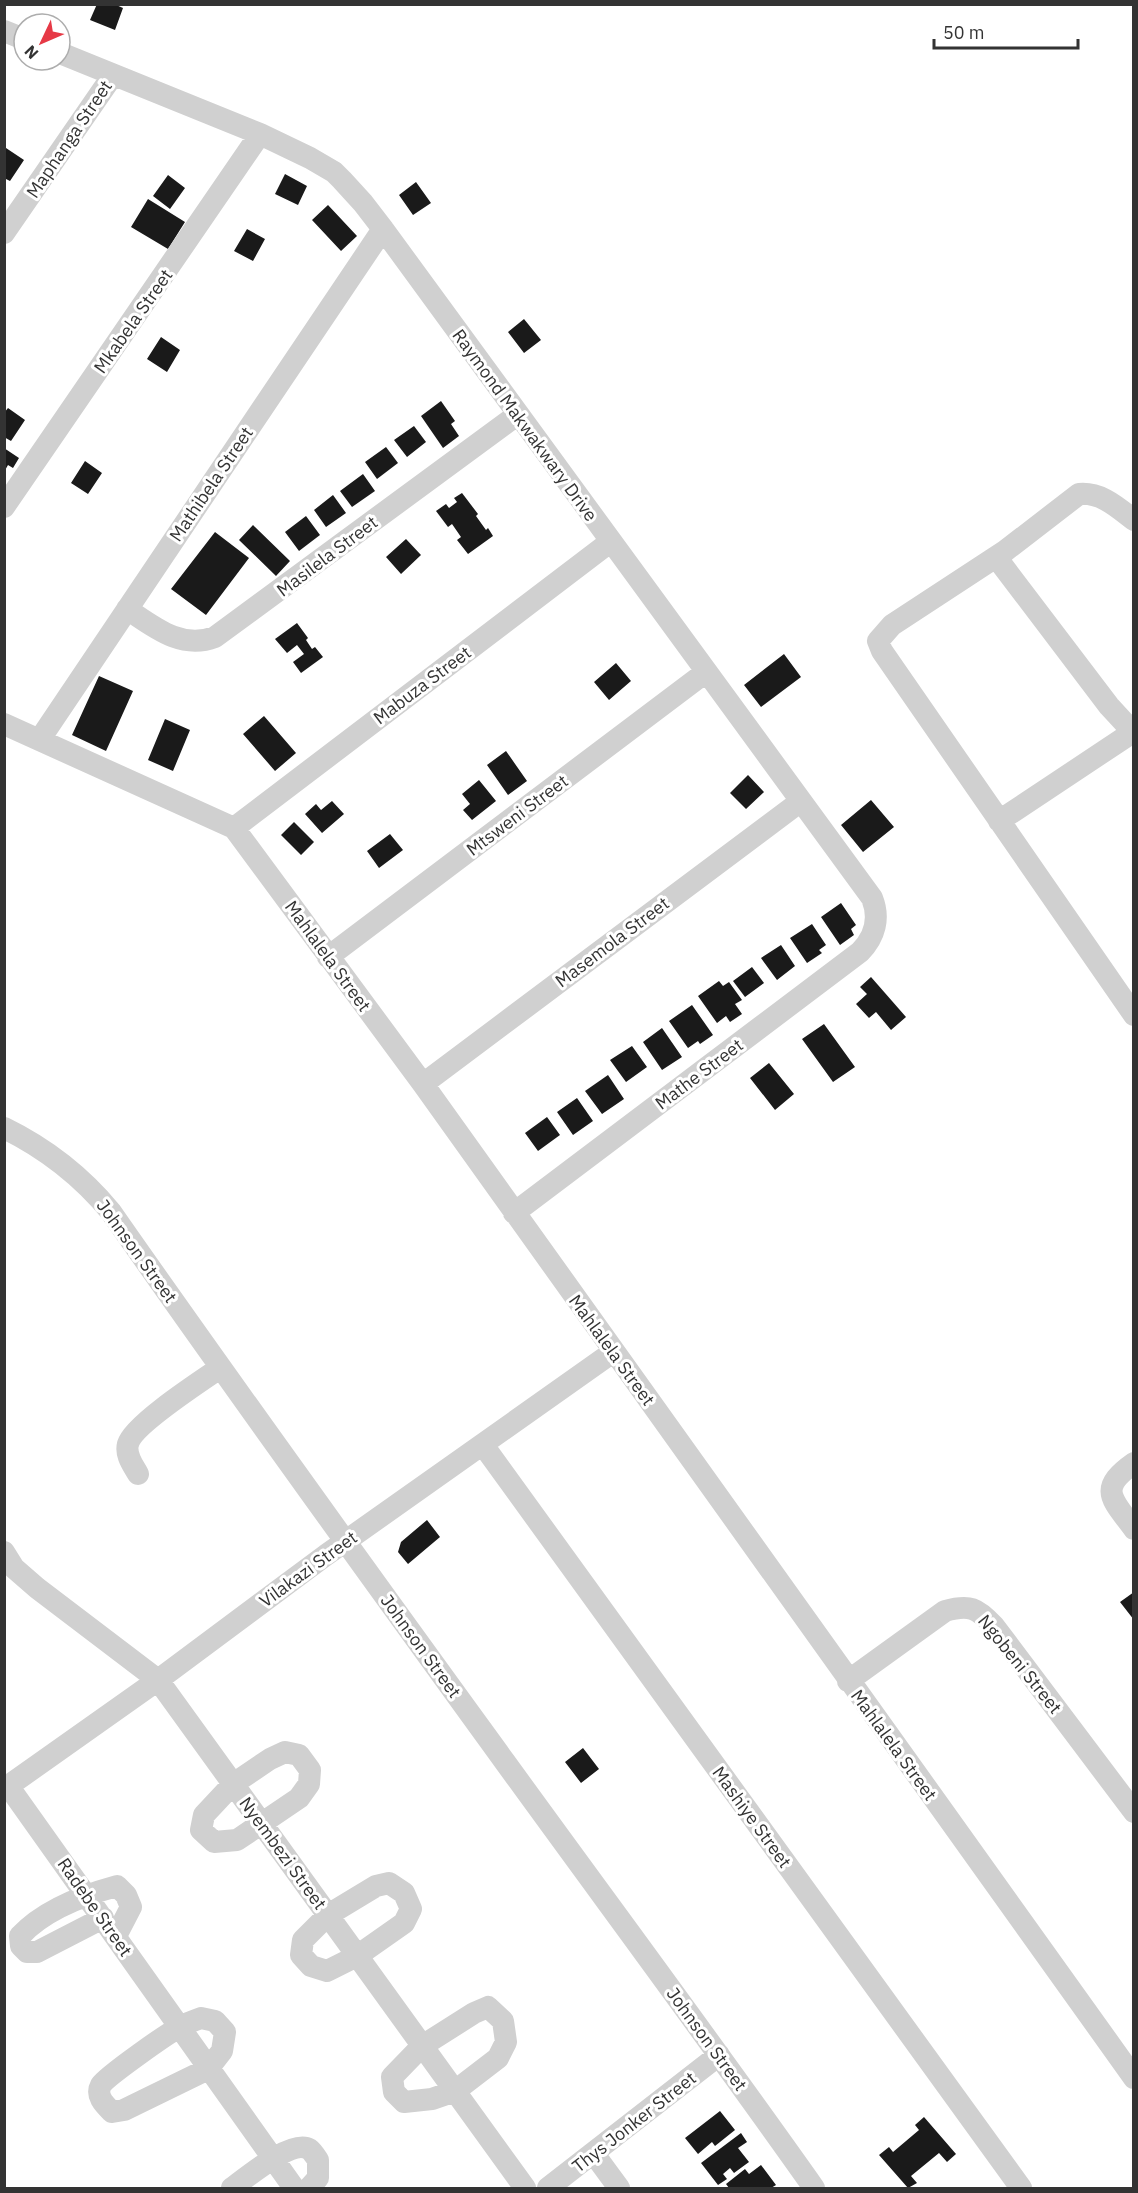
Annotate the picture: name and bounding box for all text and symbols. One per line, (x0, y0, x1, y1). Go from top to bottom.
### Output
north arrow (12, 12, 72, 72)
scale bar (934, 12, 1078, 50)
text: 50 m (943, 21, 985, 44)
text: N (20, 41, 42, 64)
street label: Maphanga Street (21, 76, 117, 202)
street label: Mkabela Street (89, 264, 177, 378)
street label: Raymond Makwakwary Drive (447, 324, 603, 526)
street label: Mathibela Street (164, 422, 258, 546)
street label: Masilela Street (272, 511, 382, 601)
street label: Mabuza Street (369, 641, 475, 729)
street label: Mtsweni Street (462, 769, 572, 861)
street label: Masemola Street (550, 892, 674, 992)
street label: Mahlalela Street (280, 896, 376, 1016)
street label: Mathe Street (650, 1033, 748, 1115)
street label: Johnson Street (92, 1195, 182, 1307)
street label: Mahlalela Street (564, 1290, 660, 1410)
street label: Vilakazi Street (255, 1526, 361, 1612)
street label: Johnson Street (376, 1590, 466, 1702)
street label: Ngobeni Street (973, 1610, 1067, 1718)
street label: Mahlalela Street (846, 1685, 942, 1805)
street label: Mashiye Street (707, 1762, 797, 1872)
street label: Nyembezi Street (234, 1792, 332, 1914)
street label: Radebe Street (53, 1853, 137, 1961)
street label: Johnson Street (662, 1983, 752, 2095)
street label: Thys Jonker Street (567, 2066, 701, 2178)

